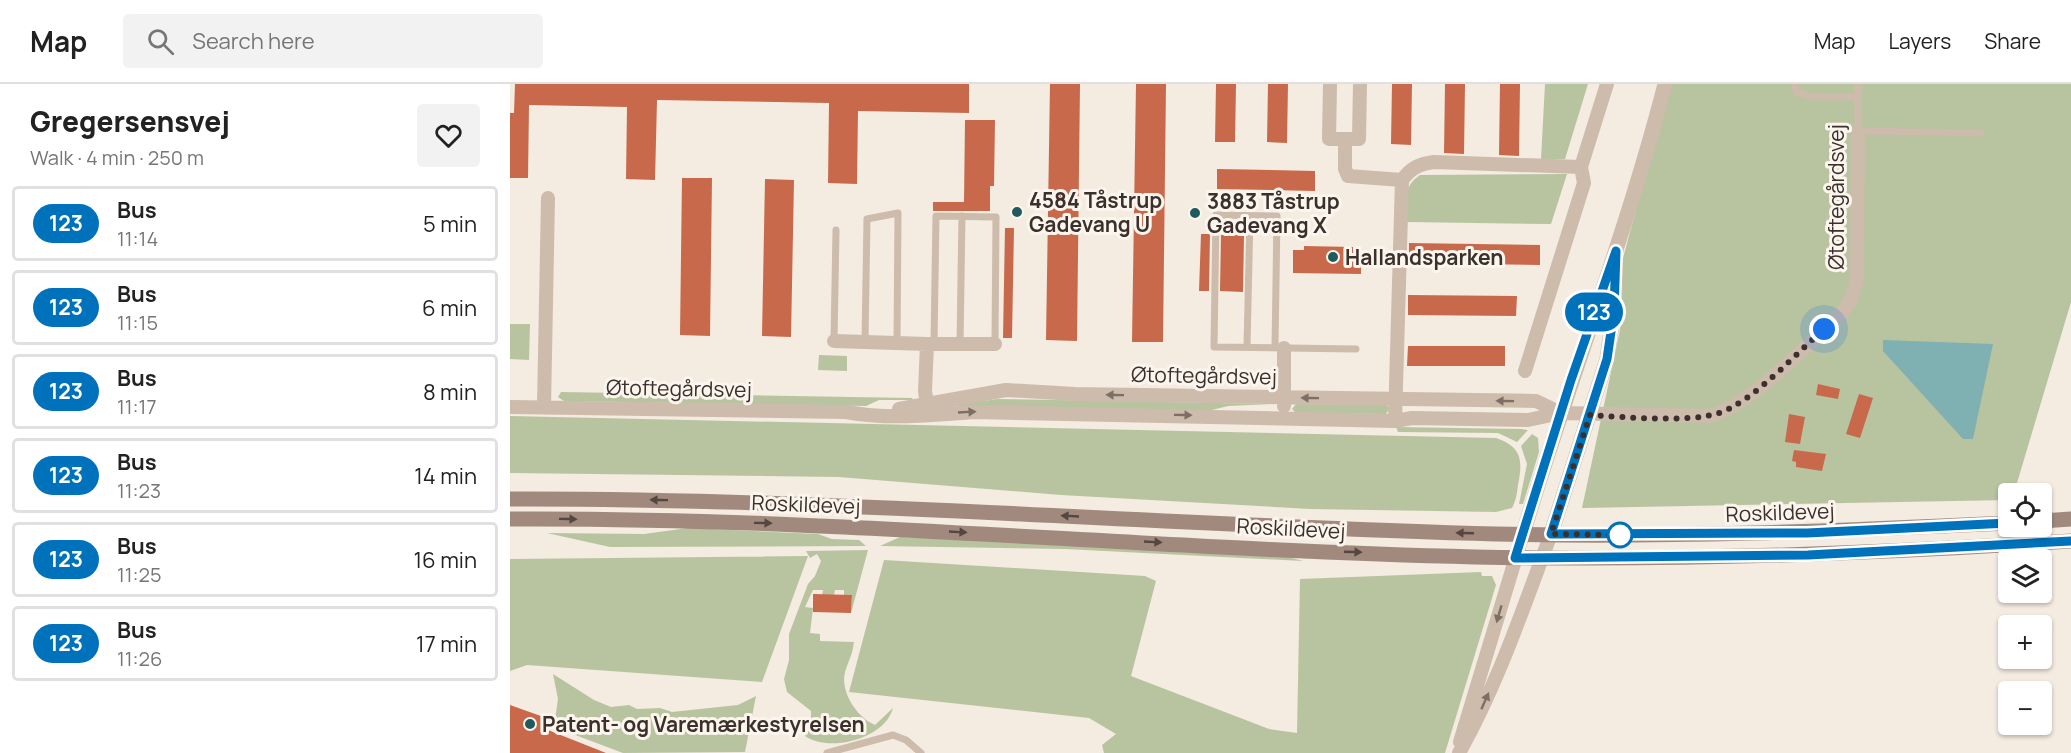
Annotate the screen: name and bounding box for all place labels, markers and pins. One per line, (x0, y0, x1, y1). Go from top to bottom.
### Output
place label: 4584 Tåstrup Gadevang U (1029, 186, 1162, 238)
place label: 3883 Tåstrup Gadevang X (1207, 187, 1340, 239)
marker: 4584 Tåstrup Gadevang U (1010, 205, 1024, 219)
marker: 3883 Tåstrup Gadevang X (1188, 206, 1202, 220)
place label: Hallandsparken (1345, 243, 1503, 271)
marker: Hallandsparken (1326, 250, 1340, 264)
unlabelled marker (1607, 522, 1633, 548)
place label: Patent- og Varemærkestyrelsen (542, 710, 865, 738)
marker: Patent- og Varemærkestyrelsen (523, 717, 537, 731)

